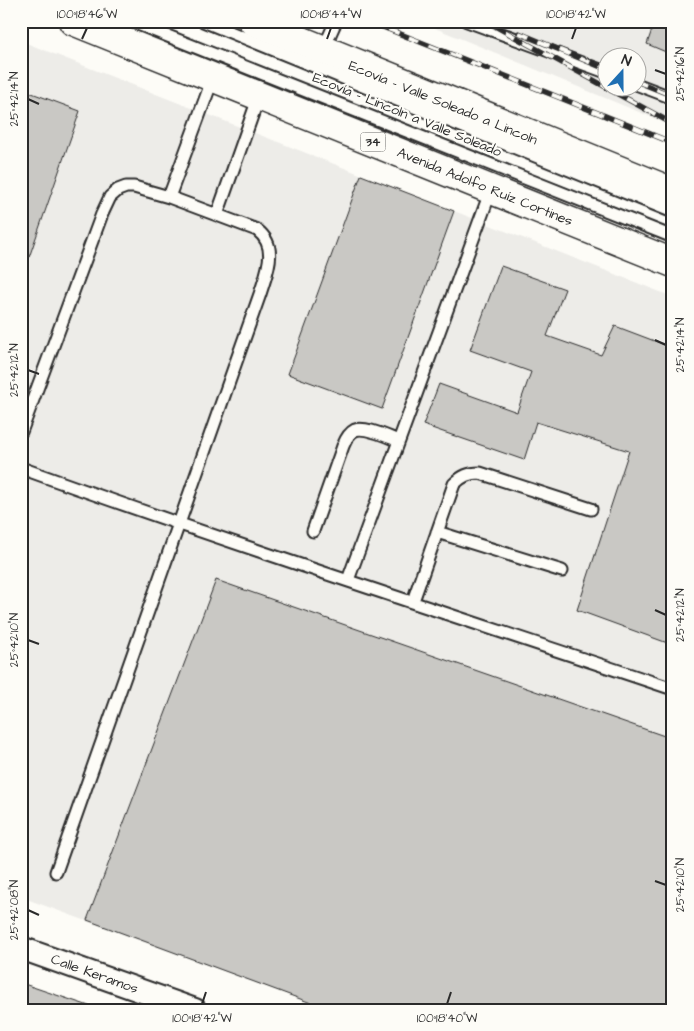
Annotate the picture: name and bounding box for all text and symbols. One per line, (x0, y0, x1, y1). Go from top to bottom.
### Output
text: 100°18'46"W (57, 6, 118, 23)
text: 100°18'44"W (300, 6, 362, 23)
text: 100°18'42"W (546, 6, 607, 23)
text: 25°42'16"N (672, 46, 689, 101)
north arrow (596, 48, 646, 98)
text: N (619, 50, 634, 72)
street label: Ecovía - Valle Soleado a Lincoln (345, 56, 541, 150)
street label: Ecovía - Lincoln a Valle Soleado (309, 68, 505, 162)
text: 25°42'14"N (6, 71, 23, 127)
road number: 34 (360, 132, 386, 152)
street label: Avenida Adolfo Ruíz Cortines (394, 143, 575, 231)
text: 25°42'14"N (672, 317, 689, 373)
text: 25°42'12"N (6, 343, 23, 397)
text: 25°42'12"N (672, 588, 689, 642)
text: 25°42'10"N (6, 612, 23, 667)
text: 25°42'10"N (672, 857, 689, 912)
text: 25°42'08"N (6, 879, 23, 940)
street label: Calle Keramos (48, 949, 141, 999)
text: 100°18'42"W (172, 1010, 233, 1027)
text: 100°18'40"W (417, 1010, 478, 1027)

